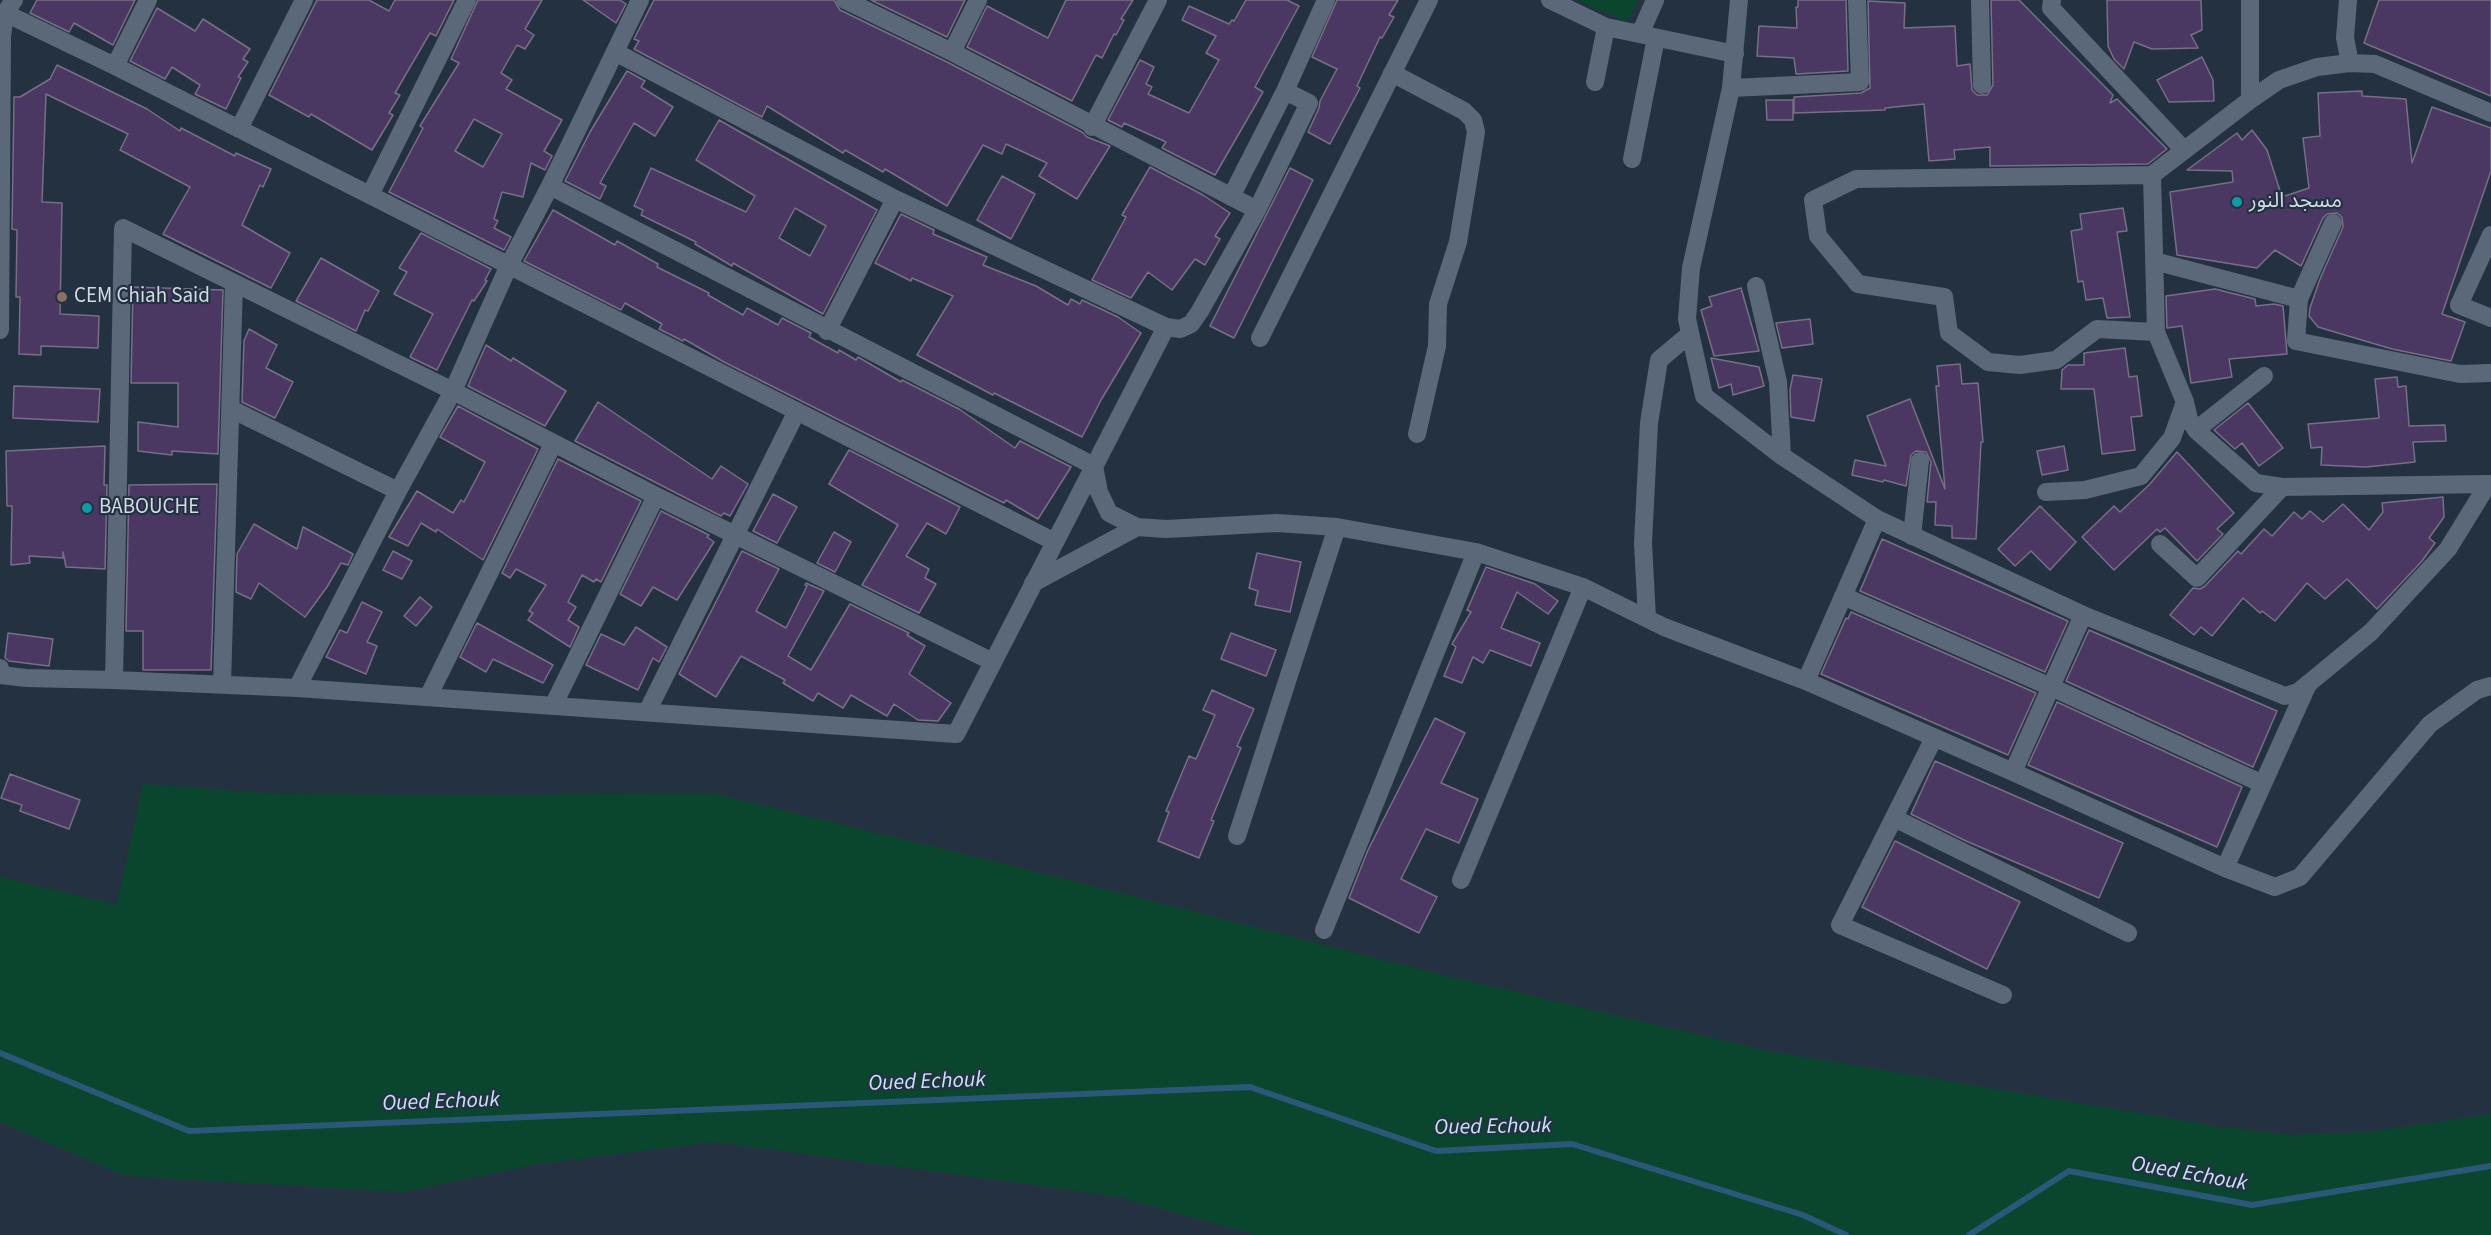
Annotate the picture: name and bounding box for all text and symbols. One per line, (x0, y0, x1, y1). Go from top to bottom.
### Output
place label: مسجد النور (2249, 189, 2342, 215)
marker: مسجد النور (2230, 195, 2244, 209)
place label: CEM Chiah Said (74, 284, 210, 310)
marker: CEM Chiah Said (55, 290, 69, 304)
place label: BABOUCHE (99, 495, 199, 521)
marker: BABOUCHE (80, 501, 94, 515)
water label: Oued Echouk (868, 1068, 986, 1098)
water label: Oued Echouk (382, 1088, 500, 1118)
water label: Oued Echouk (1434, 1114, 1552, 1142)
water label: Oued Echouk (2129, 1152, 2249, 1198)

